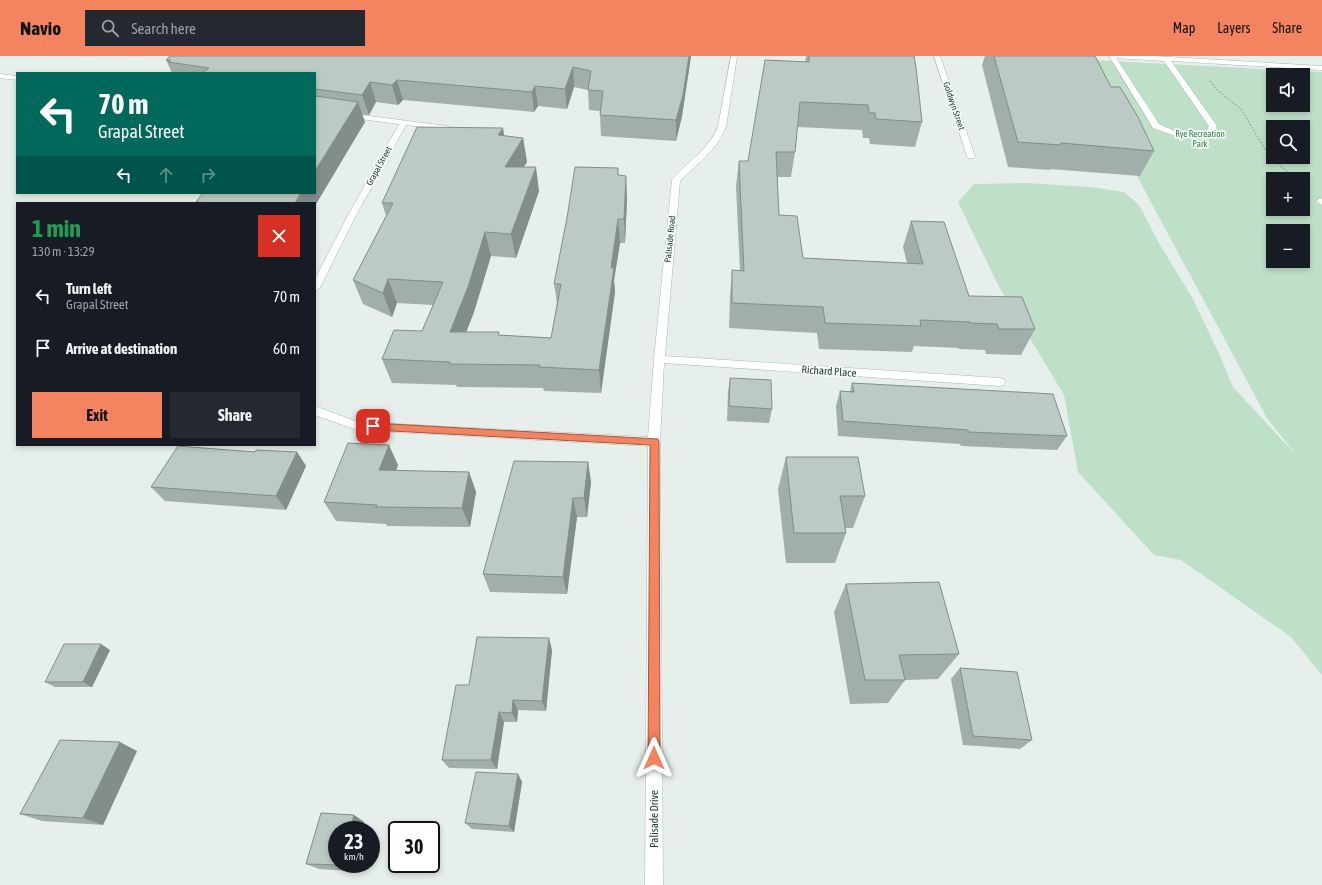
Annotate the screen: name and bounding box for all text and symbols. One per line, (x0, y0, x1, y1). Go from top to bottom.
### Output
search box (85, 10, 365, 46)
text: Navio (20, 17, 61, 39)
icon: search (99, 17, 121, 39)
text: Search here (131, 20, 196, 37)
text: Map (1173, 20, 1195, 36)
text: Layers (1217, 20, 1250, 36)
text: Share (1272, 20, 1302, 36)
map controls (1266, 68, 1310, 268)
button: sound (1266, 68, 1310, 112)
street label: Goldwyn Street (941, 81, 967, 132)
icon: left (32, 88, 84, 140)
text: 70 m (98, 88, 148, 120)
button: search (1266, 120, 1310, 164)
text: Grapal Street (98, 121, 185, 142)
park label: Rye Recreation Park (1175, 129, 1225, 149)
street label: Grapal Street (364, 144, 394, 187)
icon: left (113, 164, 135, 186)
icon: ahead (155, 164, 177, 186)
icon: right (197, 164, 219, 186)
button: + (1266, 172, 1310, 216)
text: 1 min (32, 215, 81, 242)
button: close (258, 215, 300, 257)
street label: Palisade Road (663, 215, 677, 263)
button: − (1266, 224, 1310, 268)
text: 130 m · 13:29 (32, 244, 95, 259)
text: Turn left (66, 280, 112, 297)
icon: left (32, 285, 54, 307)
text: 70 m (273, 288, 300, 305)
text: Grapal Street (66, 297, 128, 312)
icon: arrive (32, 337, 54, 359)
text: Arrive at destination (66, 340, 177, 357)
text: 60 m (273, 340, 300, 357)
street label: Richard Place (801, 363, 857, 379)
button: Exit (32, 392, 162, 438)
button: Share (170, 392, 300, 438)
pin (356, 409, 390, 443)
icon: arrive (362, 415, 384, 437)
position arrow (633, 737, 675, 779)
street label: Palisade Drive (648, 790, 660, 848)
speed limit sign: 30 (388, 821, 440, 873)
text: 23 (345, 830, 363, 853)
text: km/h (344, 851, 364, 862)

